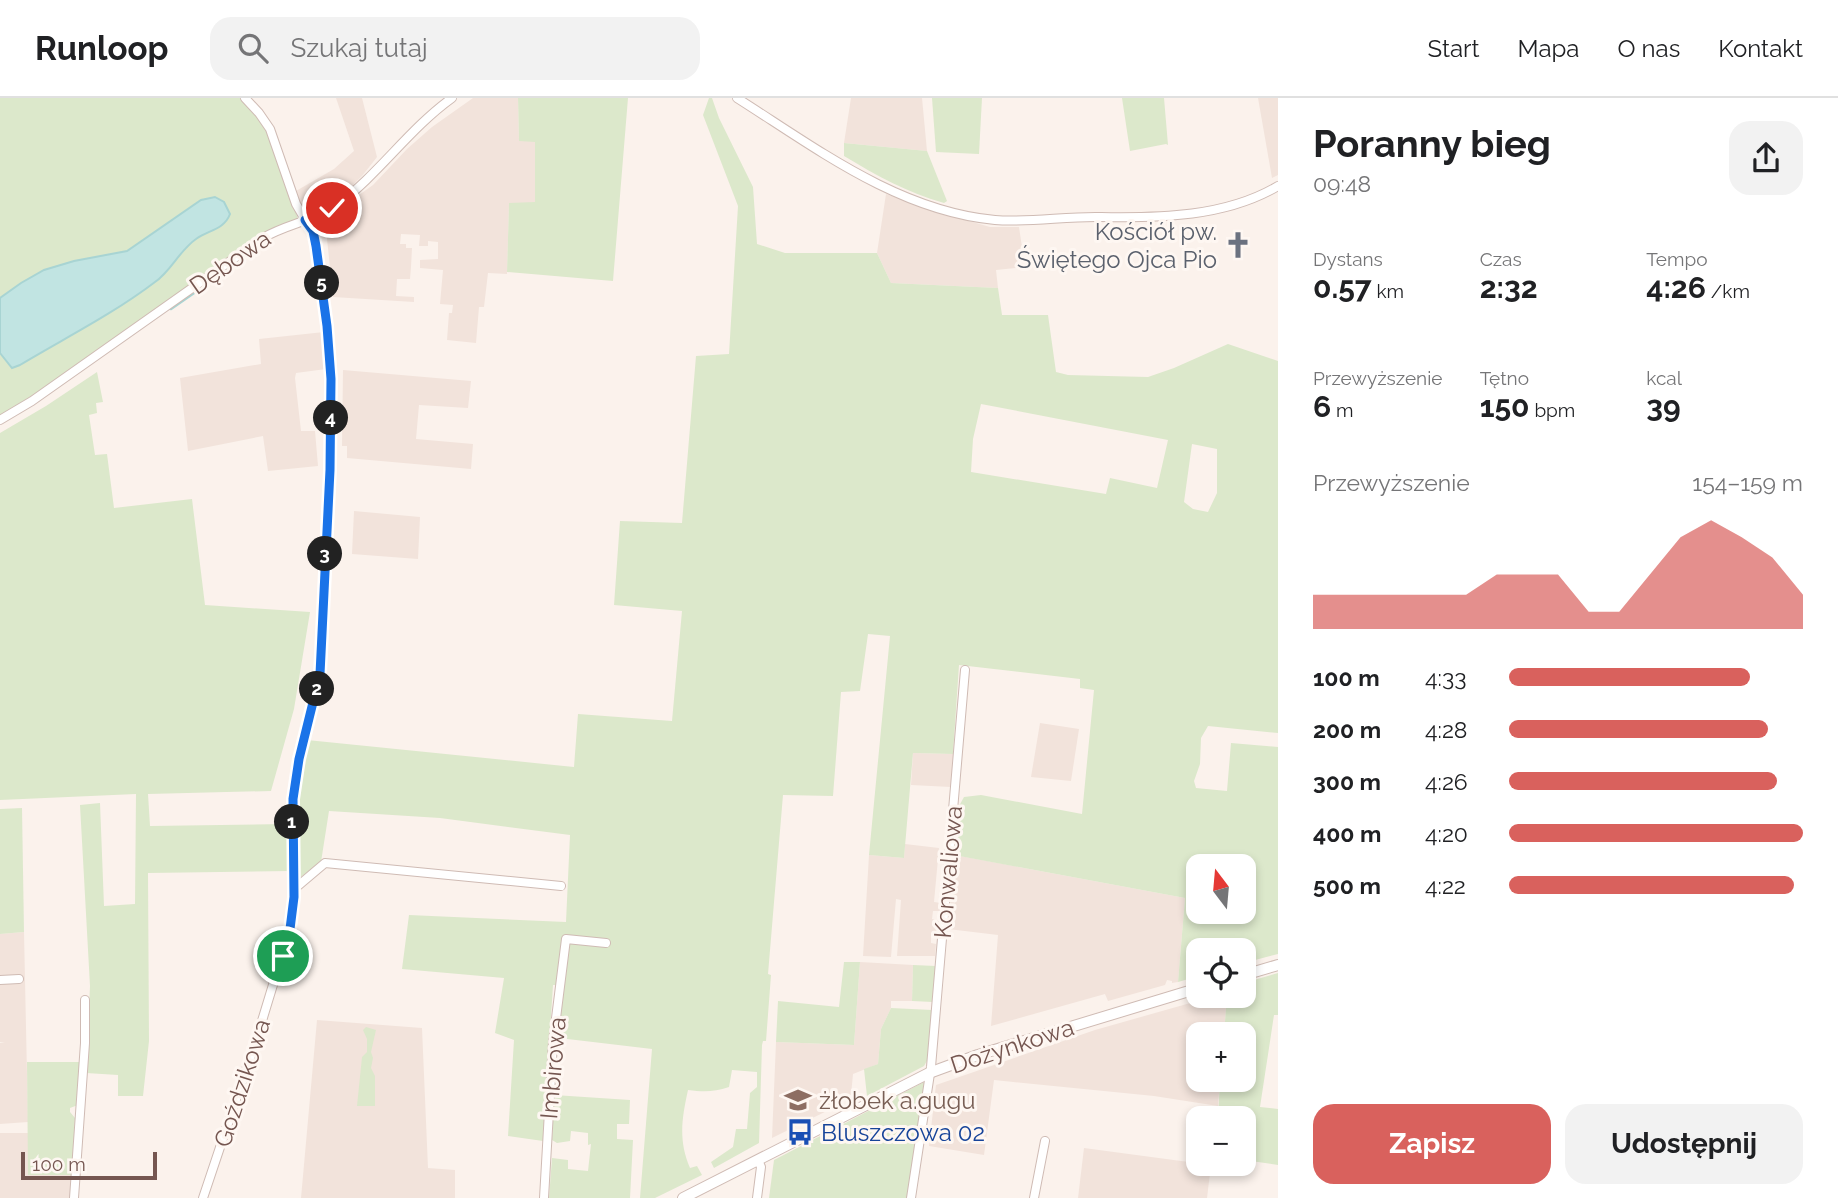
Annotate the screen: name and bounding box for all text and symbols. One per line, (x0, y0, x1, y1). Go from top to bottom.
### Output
search box (210, 17, 700, 80)
text: Runloop (35, 29, 168, 68)
icon: search (234, 29, 272, 67)
text: Szukaj tutaj (290, 33, 428, 63)
text: Start (1428, 34, 1480, 63)
text: Mapa (1518, 34, 1579, 63)
text: O nas (1617, 34, 1680, 63)
text: Kontakt (1718, 34, 1803, 63)
text: Poranny bieg (1313, 121, 1551, 166)
button: share (1729, 121, 1803, 195)
text: 09:48 (1313, 170, 1371, 197)
pin (302, 178, 362, 238)
icon: check (313, 189, 351, 227)
place label: Kościół pw. Świętego Ojca Pio (1017, 217, 1217, 274)
street label: Dębowa (184, 224, 276, 300)
church icon: Kościół pw. Świętego Ojca Pio (1223, 230, 1253, 260)
text: Dystans (1313, 248, 1383, 270)
text: Czas (1480, 248, 1522, 270)
text: Tempo (1646, 248, 1707, 270)
pin: 5 (304, 266, 340, 300)
text: 0.57 (1313, 270, 1372, 305)
text: 2:32 (1480, 270, 1538, 305)
text: 4:26 (1646, 270, 1706, 305)
text: 5 (316, 271, 327, 293)
text: km (1372, 280, 1404, 302)
text: /km (1706, 280, 1750, 302)
text: Przewyższenie (1313, 367, 1442, 389)
text: Tętno (1480, 367, 1529, 389)
text: kcal (1646, 367, 1682, 389)
text: 6 (1313, 389, 1331, 424)
text: 150 (1480, 389, 1530, 424)
text: 39 (1646, 389, 1681, 424)
text: m (1331, 399, 1354, 421)
text: bpm (1530, 399, 1575, 421)
pin: 4 (314, 400, 348, 436)
text: 4 (325, 406, 336, 428)
text: Przewyższenie (1313, 469, 1470, 496)
text: 154–159 m (1692, 469, 1803, 496)
pin: 3 (308, 536, 342, 572)
text: 3 (319, 542, 330, 564)
text: 100 m (1313, 664, 1380, 691)
text: 4:33 (1425, 664, 1466, 691)
pin: 2 (300, 672, 334, 706)
text: 2 (311, 677, 322, 699)
text: 200 m (1313, 716, 1381, 743)
text: 4:28 (1425, 716, 1468, 743)
text: 300 m (1313, 768, 1381, 795)
text: 4:26 (1425, 768, 1468, 795)
pin: 1 (274, 804, 310, 840)
street label: Konwaliowa (928, 805, 968, 939)
text: 1 (287, 810, 296, 832)
text: 400 m (1313, 820, 1381, 847)
text: 4:20 (1425, 820, 1468, 847)
north arrow (1186, 854, 1256, 924)
map controls (1186, 854, 1256, 1176)
text: 500 m (1313, 872, 1381, 899)
text: 4:22 (1425, 872, 1466, 899)
pin (253, 926, 313, 986)
icon: arrive (264, 937, 302, 975)
button: locate (1186, 938, 1256, 1008)
street label: Dożynkowa (947, 1012, 1077, 1080)
street label: Goździkowa (208, 1015, 276, 1151)
street label: Imbirowa (534, 1016, 572, 1120)
button: + (1186, 1022, 1256, 1092)
school or university icon: żłobek a.gugu (783, 1085, 813, 1115)
place label: żłobek a.gugu (819, 1086, 976, 1115)
button: Zapisz (1313, 1104, 1551, 1184)
button: Udostępnij (1565, 1104, 1803, 1184)
button: − (1186, 1106, 1256, 1176)
bus stop icon: Bluszczowa 02 (785, 1117, 815, 1147)
place label: Bluszczowa 02 (821, 1118, 985, 1147)
scale bar (21, 1149, 158, 1181)
text: 100 m (32, 1153, 86, 1175)

